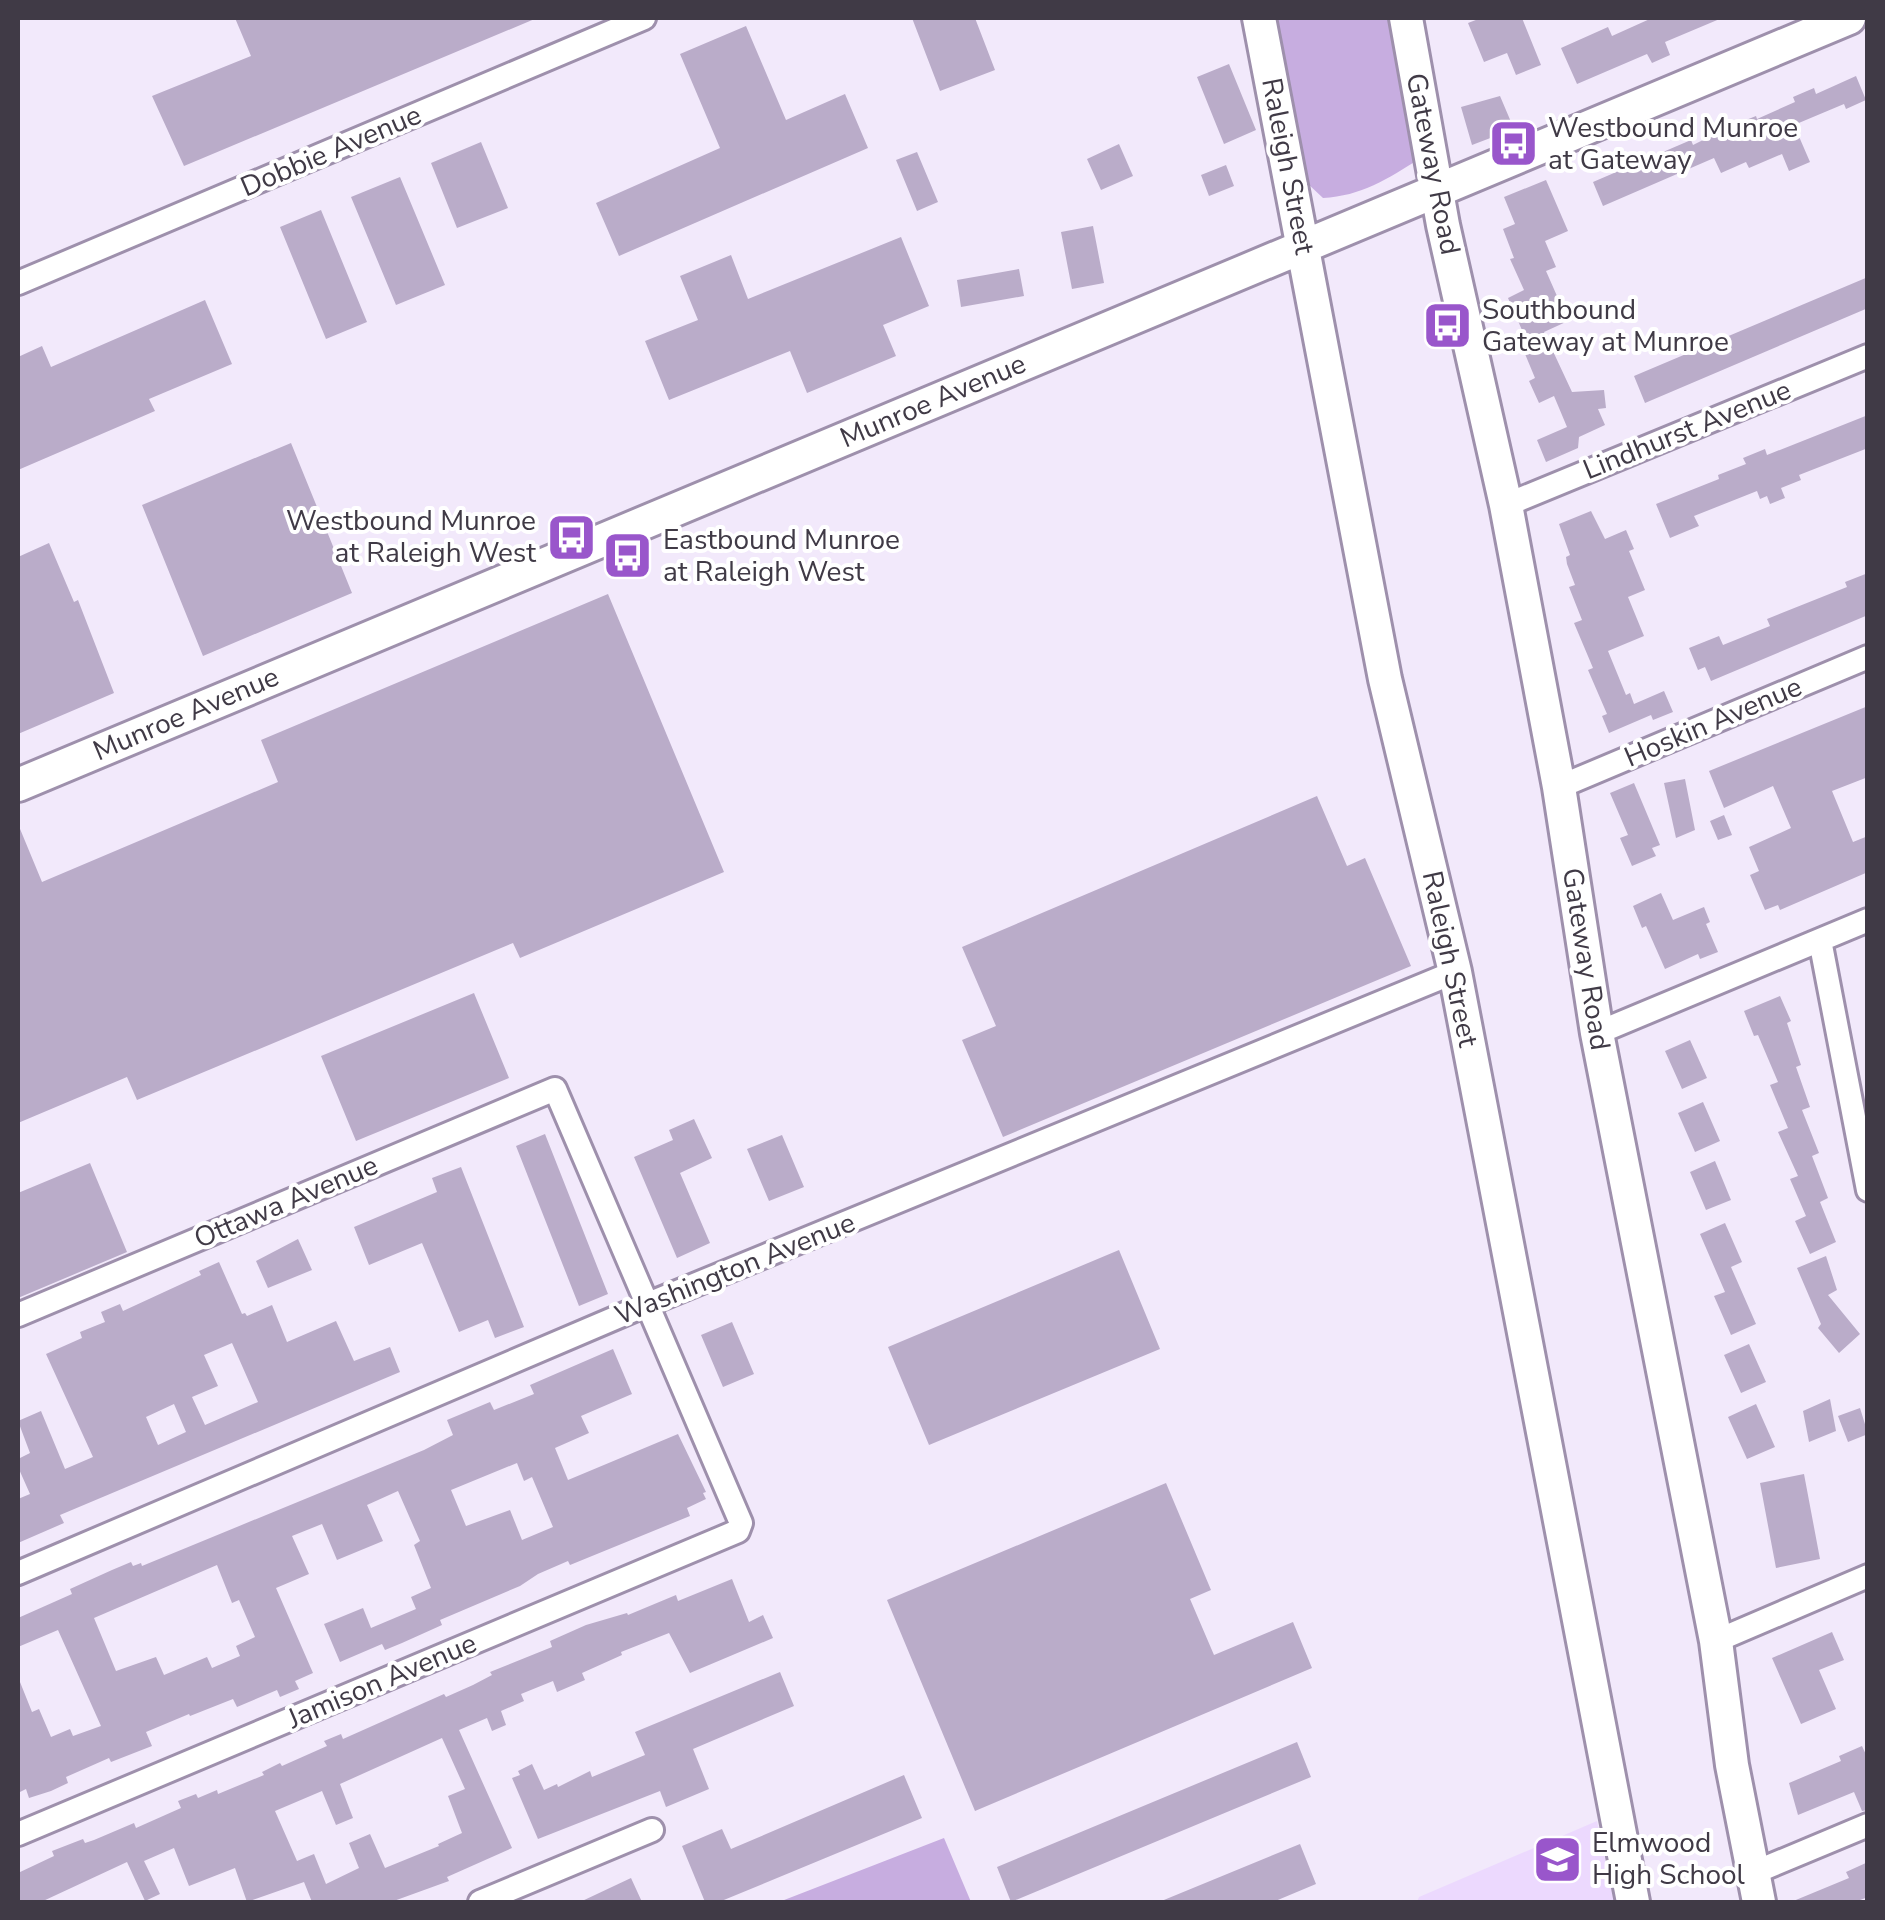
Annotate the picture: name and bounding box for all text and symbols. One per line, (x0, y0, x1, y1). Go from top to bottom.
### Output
street label: Gateway Road (1397, 70, 1469, 258)
street label: Raleigh Street (1252, 75, 1324, 258)
street label: Dobbie Avenue (235, 96, 427, 206)
place label: Westbound Munroe at Gateway (1548, 109, 1798, 179)
bus stop icon: Westbound Munroe at Gateway (1487, 118, 1539, 170)
place label: Southbound Gateway at Munroe (1482, 291, 1729, 361)
bus stop icon: Southbound Gateway at Munroe (1421, 300, 1473, 352)
street label: Munroe Avenue (834, 345, 1032, 457)
street label: Lindhurst Avenue (1577, 371, 1797, 489)
place label: Westbound Munroe at Raleigh West (286, 502, 536, 572)
bus stop icon: Westbound Munroe at Raleigh West (545, 511, 597, 563)
place label: Eastbound Munroe at Raleigh West (663, 521, 900, 591)
bus stop icon: Eastbound Munroe at Raleigh West (602, 530, 654, 582)
street label: Munroe Avenue (87, 658, 285, 770)
street label: Hoskin Avenue (1618, 668, 1808, 776)
street label: Gateway Road (1553, 865, 1619, 1053)
street label: Raleigh Street (1413, 868, 1487, 1051)
street label: Ottawa Avenue (188, 1146, 384, 1258)
street label: Washington Avenue (609, 1203, 861, 1335)
street label: Jamison Avenue (281, 1624, 482, 1738)
place label: Elmwood High School (1592, 1824, 1746, 1894)
school or university icon: Elmwood High School (1531, 1833, 1583, 1885)

